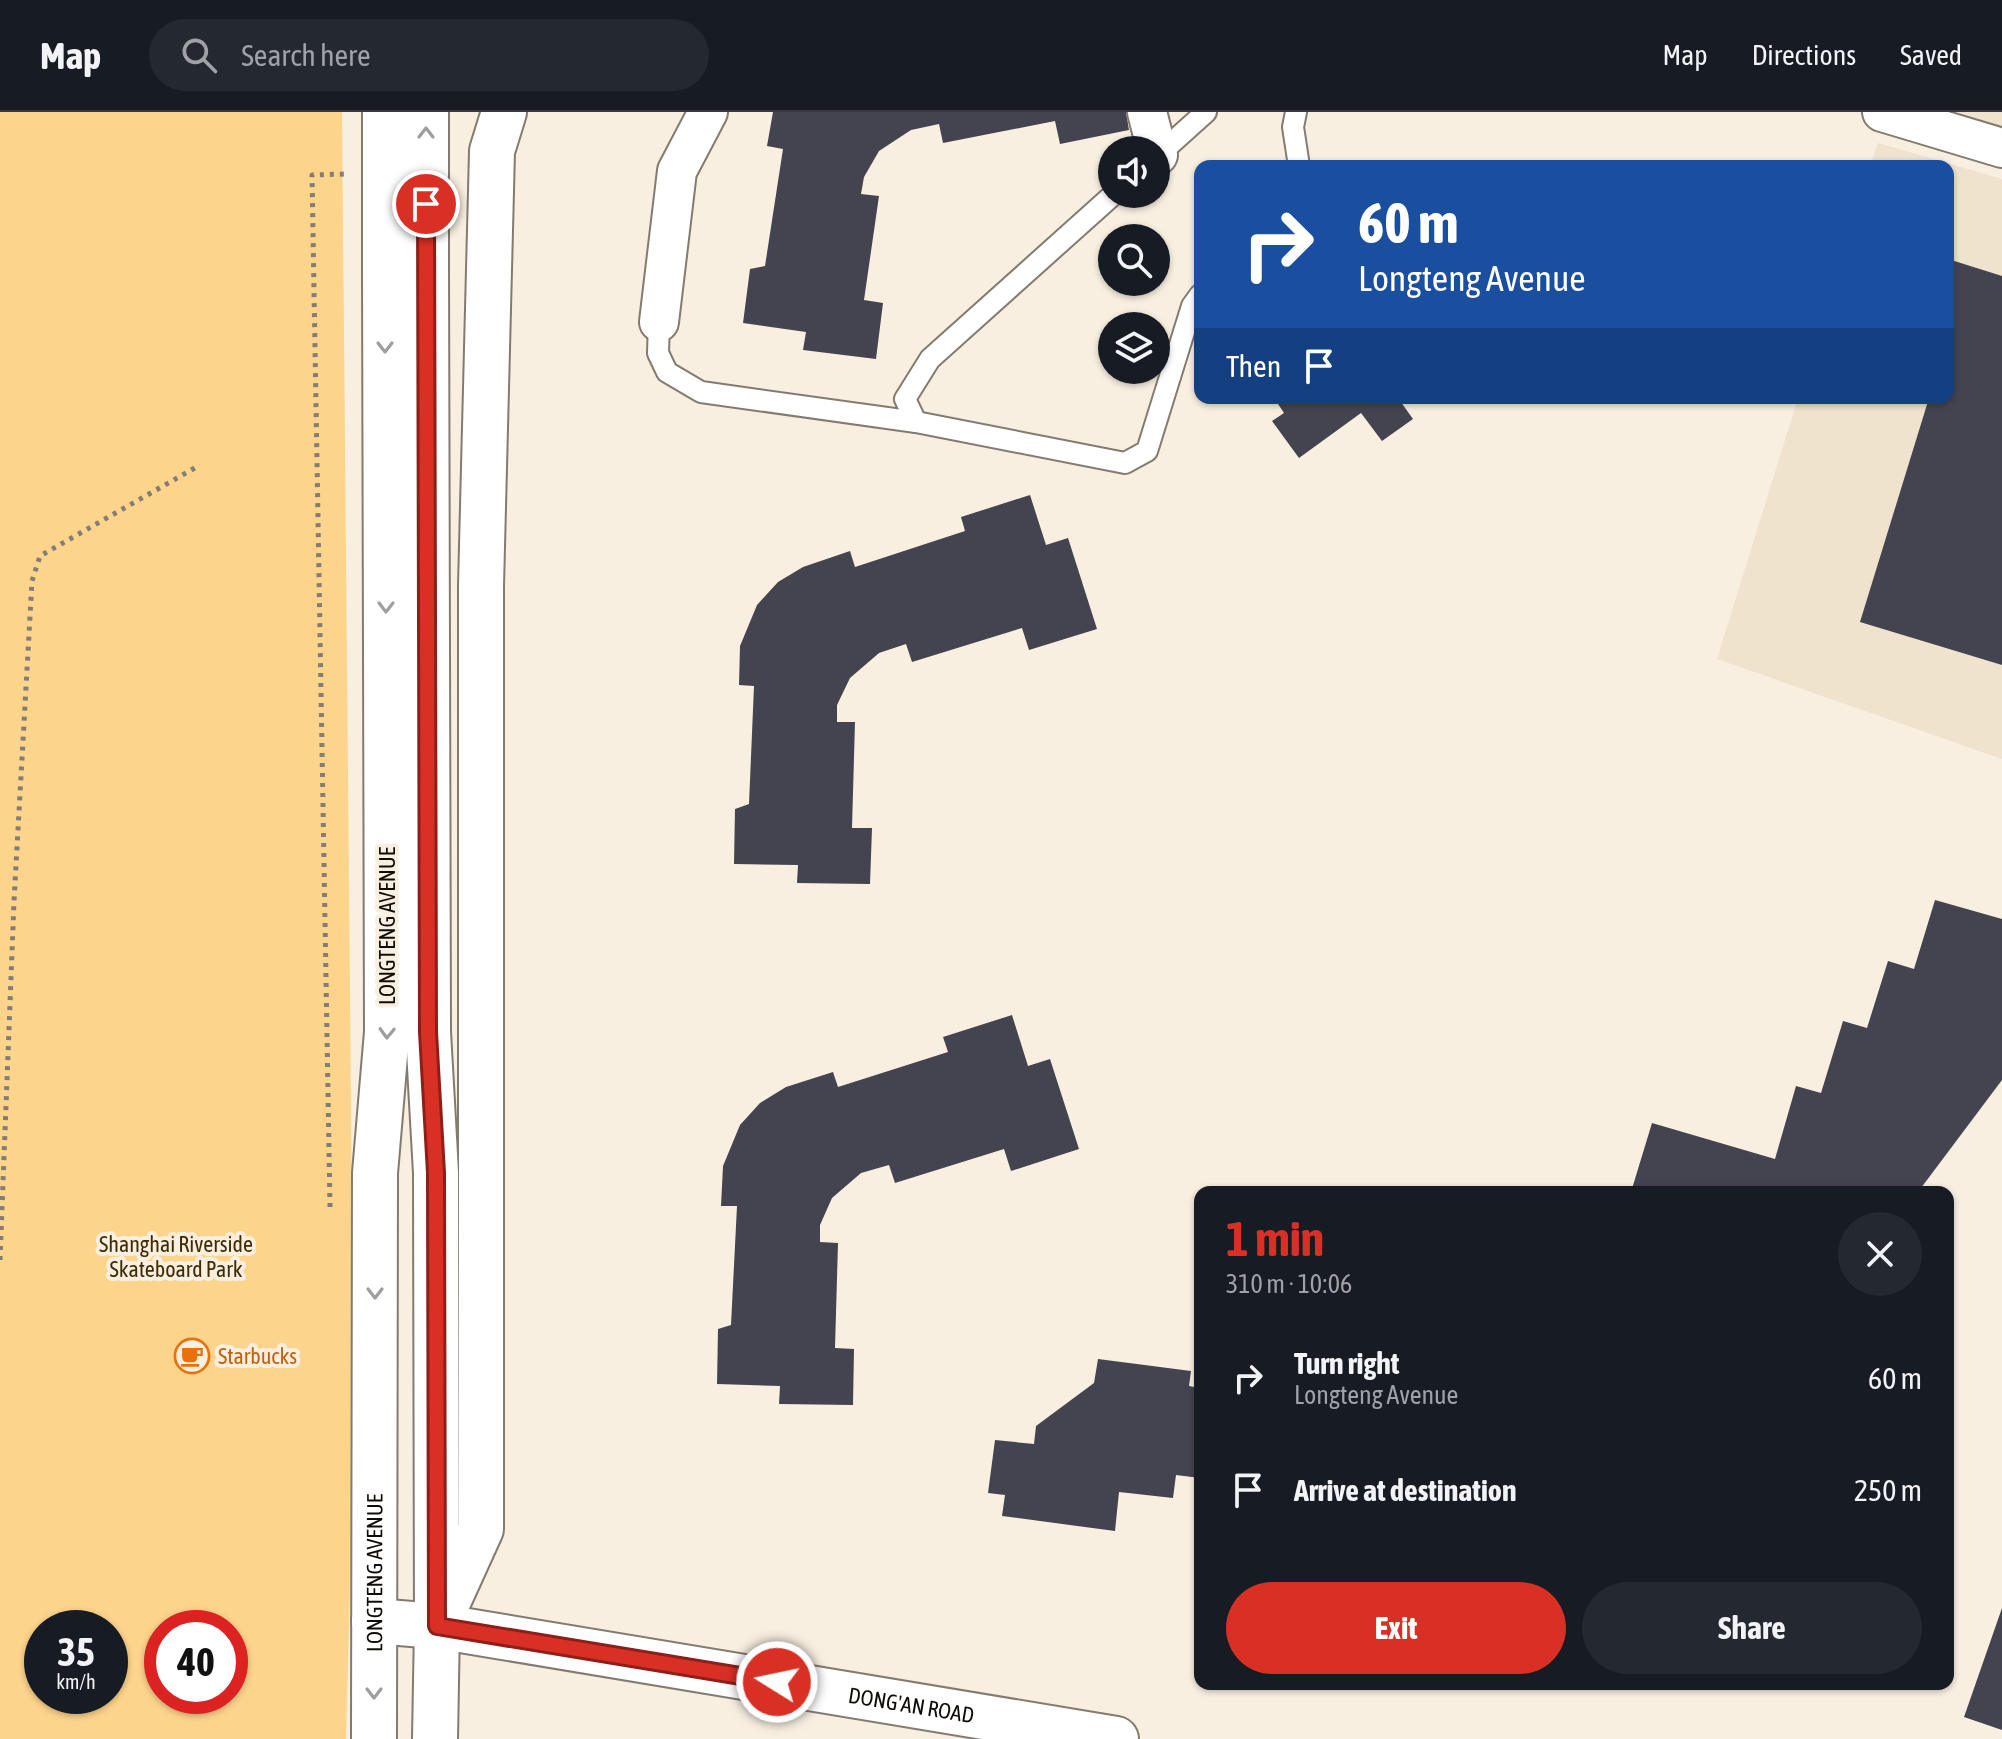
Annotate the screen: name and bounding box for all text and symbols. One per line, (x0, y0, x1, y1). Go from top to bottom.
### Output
search box (149, 19, 709, 91)
icon: search (177, 33, 221, 77)
text: Map (40, 34, 101, 77)
text: Search here (241, 38, 371, 72)
text: Map (1663, 39, 1708, 71)
text: Directions (1752, 39, 1856, 71)
text: Saved (1900, 39, 1962, 71)
one-way arrow (417, 126, 435, 139)
map controls (1098, 136, 1170, 384)
button: sound (1098, 136, 1170, 208)
pin (392, 170, 460, 238)
icon: arrive (404, 182, 448, 226)
text: 60 m (1358, 191, 1459, 255)
icon: right (1226, 192, 1330, 296)
button: search (1098, 224, 1170, 296)
text: Longteng Avenue (1358, 257, 1586, 299)
button: layers (1098, 312, 1170, 384)
one-way arrow (376, 341, 394, 354)
icon: arrive (1297, 344, 1341, 388)
text: Then (1226, 349, 1281, 383)
one-way arrow (377, 601, 395, 614)
street label: LONGTENG AVENUE (374, 846, 400, 1005)
one-way arrow (378, 1027, 395, 1040)
text: 1 min (1226, 1211, 1324, 1266)
button: close (1838, 1212, 1922, 1296)
park label: Shanghai Riverside Skateboard Park (99, 1231, 253, 1282)
text: 310 m · 10:06 (1226, 1269, 1352, 1299)
one-way arrow (366, 1287, 384, 1300)
cafe icon: Starbucks (173, 1337, 211, 1375)
place label: Starbucks (218, 1343, 297, 1369)
text: Turn right (1294, 1346, 1400, 1380)
icon: right (1226, 1356, 1270, 1400)
text: 60 m (1868, 1361, 1922, 1395)
text: Longteng Avenue (1294, 1380, 1458, 1410)
icon: arrive (1226, 1468, 1270, 1512)
text: Arrive at destination (1294, 1473, 1516, 1507)
text: 250 m (1854, 1473, 1922, 1507)
street label: LONGTENG AVENUE (361, 1493, 387, 1652)
button: Exit (1226, 1582, 1566, 1674)
button: Share (1582, 1582, 1922, 1674)
speed limit sign: 40 (144, 1610, 248, 1714)
text: 35 (57, 1629, 95, 1674)
position arrow (735, 1640, 819, 1724)
text: km/h (56, 1670, 96, 1693)
street label: DONG'AN ROAD (847, 1682, 976, 1728)
one-way arrow (365, 1687, 383, 1700)

